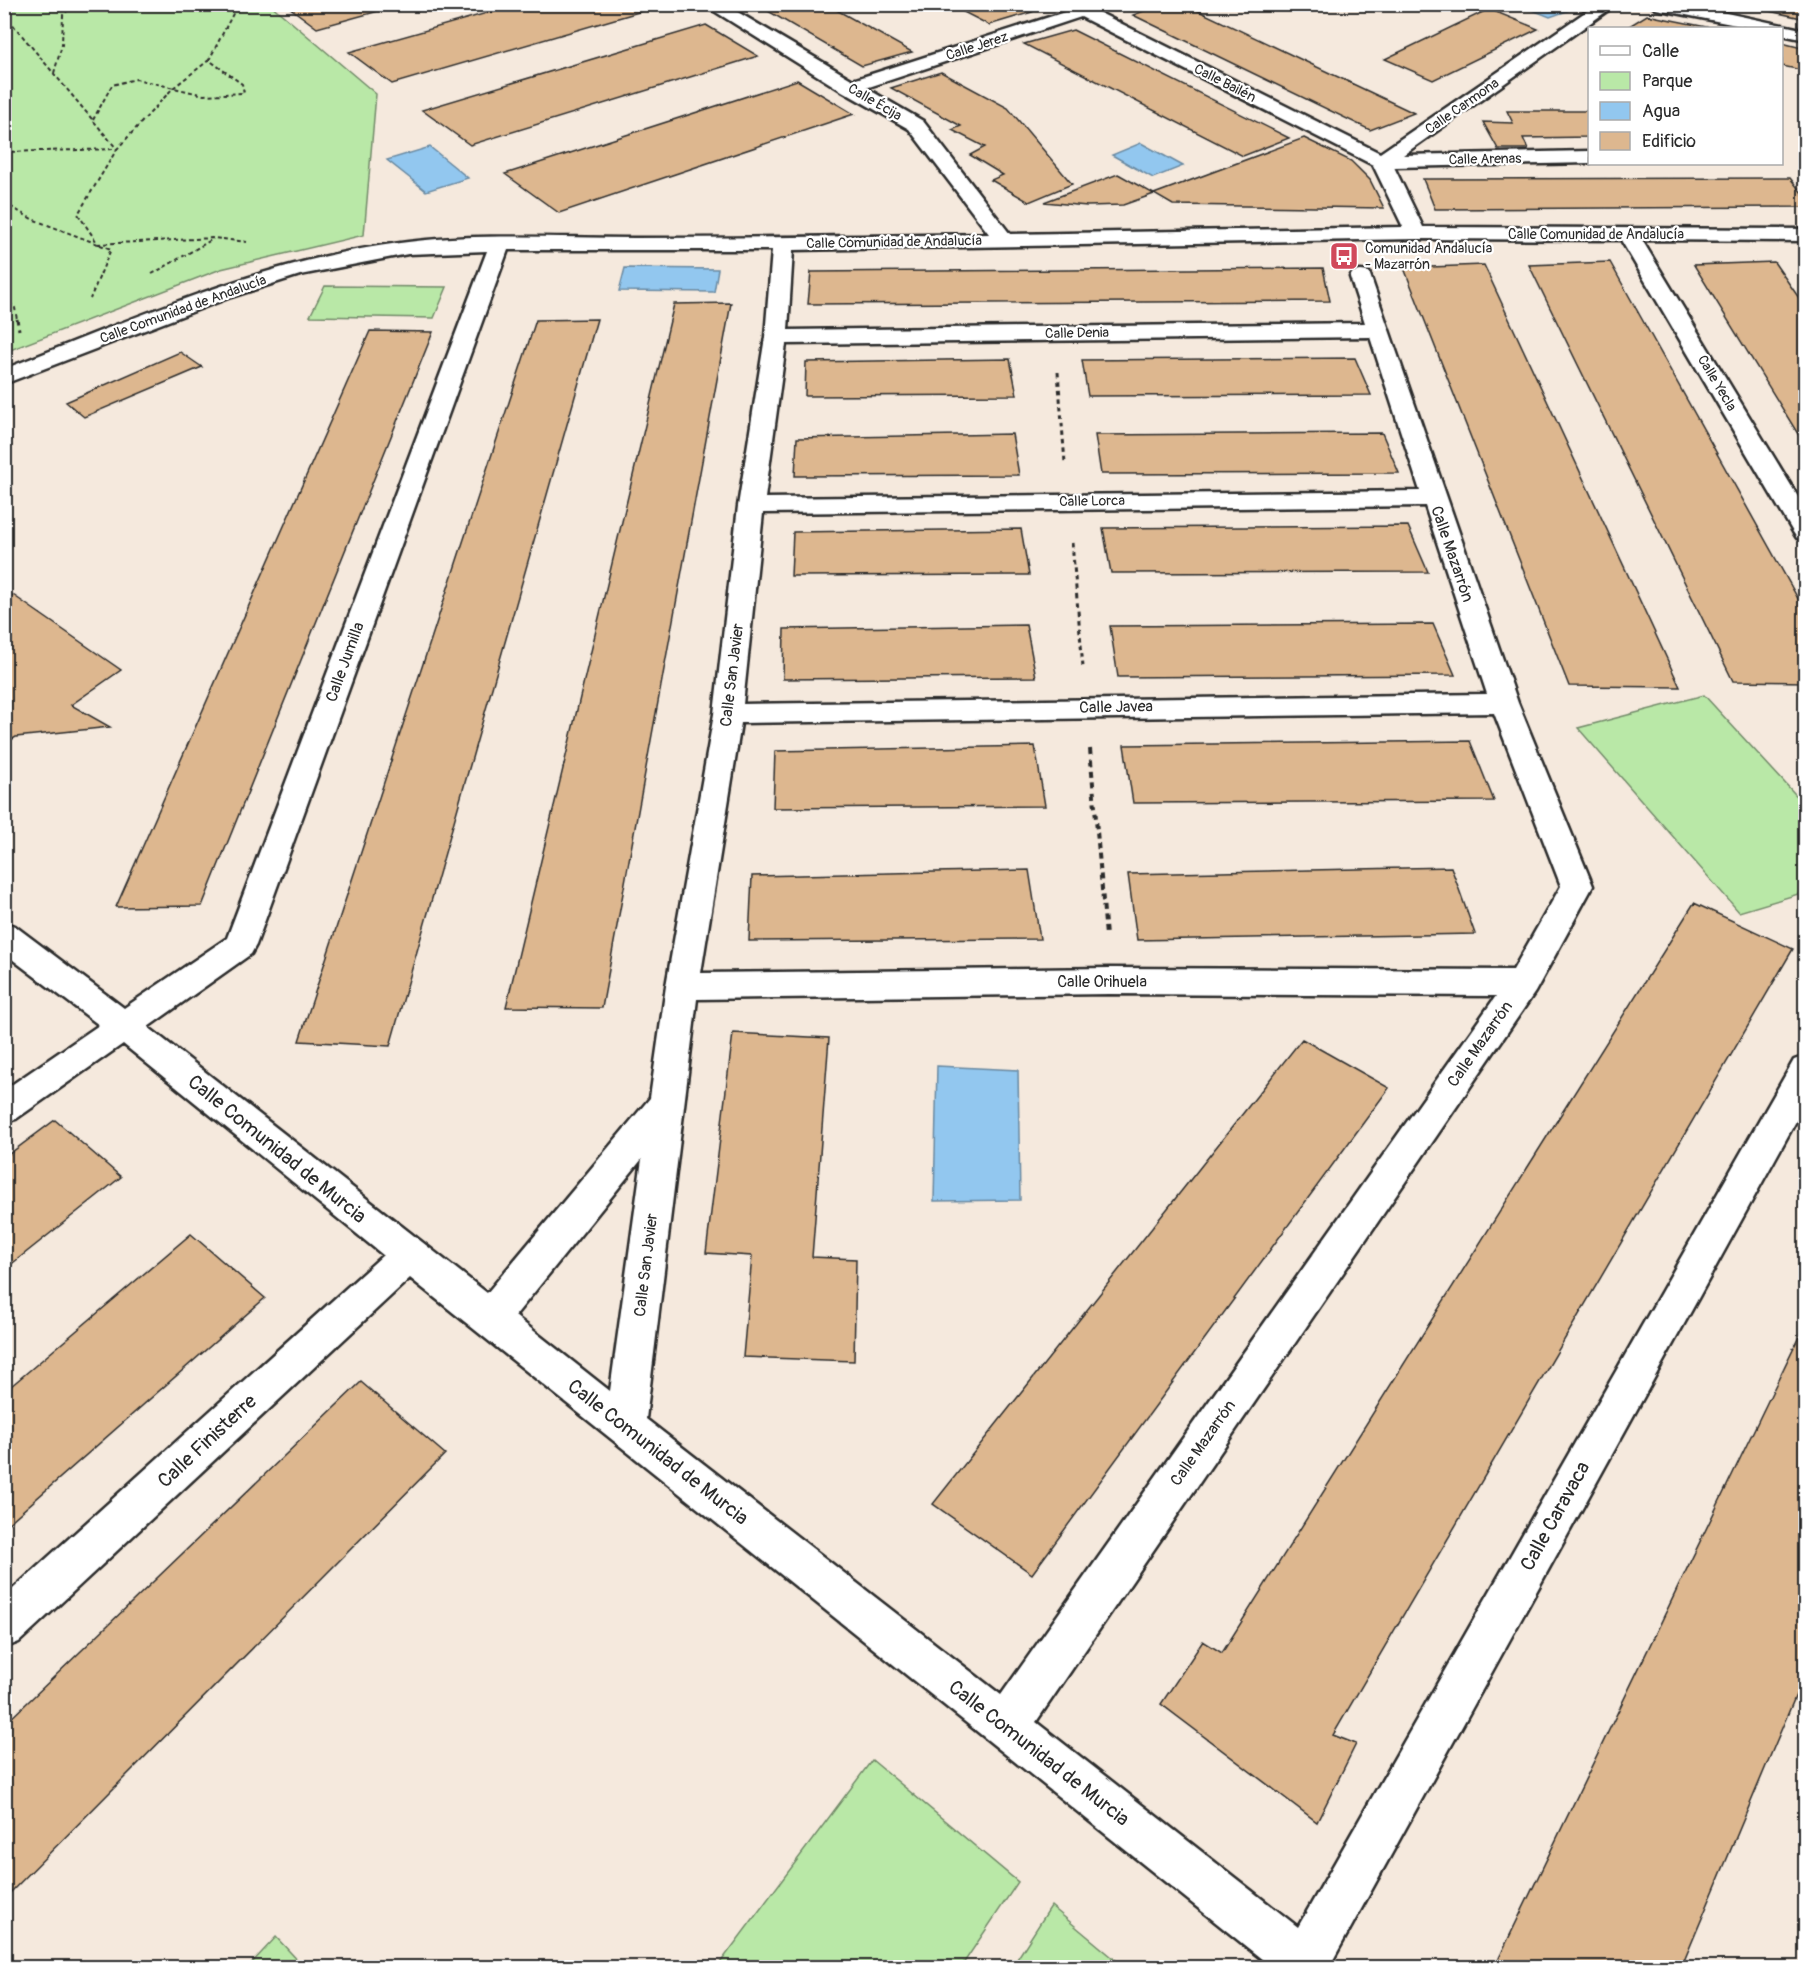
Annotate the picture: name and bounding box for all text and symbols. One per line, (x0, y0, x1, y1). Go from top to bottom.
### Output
legend (1588, 27, 1783, 165)
street label: Calle Jerez (944, 28, 1010, 64)
text: Calle (1642, 40, 1679, 63)
street label: Calle Bailén (1191, 60, 1259, 106)
text: Parque (1642, 70, 1692, 93)
street label: Calle Carmona (1422, 74, 1502, 138)
street label: Calle Écija (845, 79, 905, 124)
text: Agua (1642, 100, 1680, 123)
text: Edificio (1642, 130, 1696, 153)
street label: Calle Arenas (1448, 150, 1522, 168)
street label: Calle Comunidad de Andalucía (1508, 226, 1684, 243)
street label: Calle Comunidad de Andalucía (806, 232, 982, 252)
bus stop icon: Comunidad Andalucía - Mazarrón (1328, 240, 1360, 272)
place label: Comunidad Andalucía - Mazarrón (1365, 240, 1492, 273)
street label: Calle Comunidad de Andalucía (97, 271, 269, 347)
street label: Calle Denia (1045, 324, 1109, 342)
street label: Calle Yecla (1694, 352, 1740, 414)
street label: Calle Lorca (1059, 492, 1125, 510)
street label: Calle Mazarrón (1426, 503, 1478, 605)
street label: Calle Jumilla (321, 619, 369, 705)
street label: Calle San Javier (716, 622, 748, 728)
street label: Calle Javea (1079, 696, 1153, 718)
street label: Calle Orihuela (1057, 972, 1147, 992)
street label: Calle Mazarrón (1443, 997, 1517, 1091)
street label: Calle Comunidad de Murcia (183, 1069, 371, 1229)
street label: Calle San Javier (630, 1212, 662, 1318)
street label: Calle Comunidad de Murcia (563, 1374, 753, 1530)
street label: Calle Finisterre (152, 1389, 262, 1493)
street label: Calle Mazarrón (1166, 1396, 1240, 1490)
street label: Calle Caravaca (1515, 1457, 1595, 1575)
street label: Calle Comunidad de Murcia (944, 1675, 1134, 1831)

